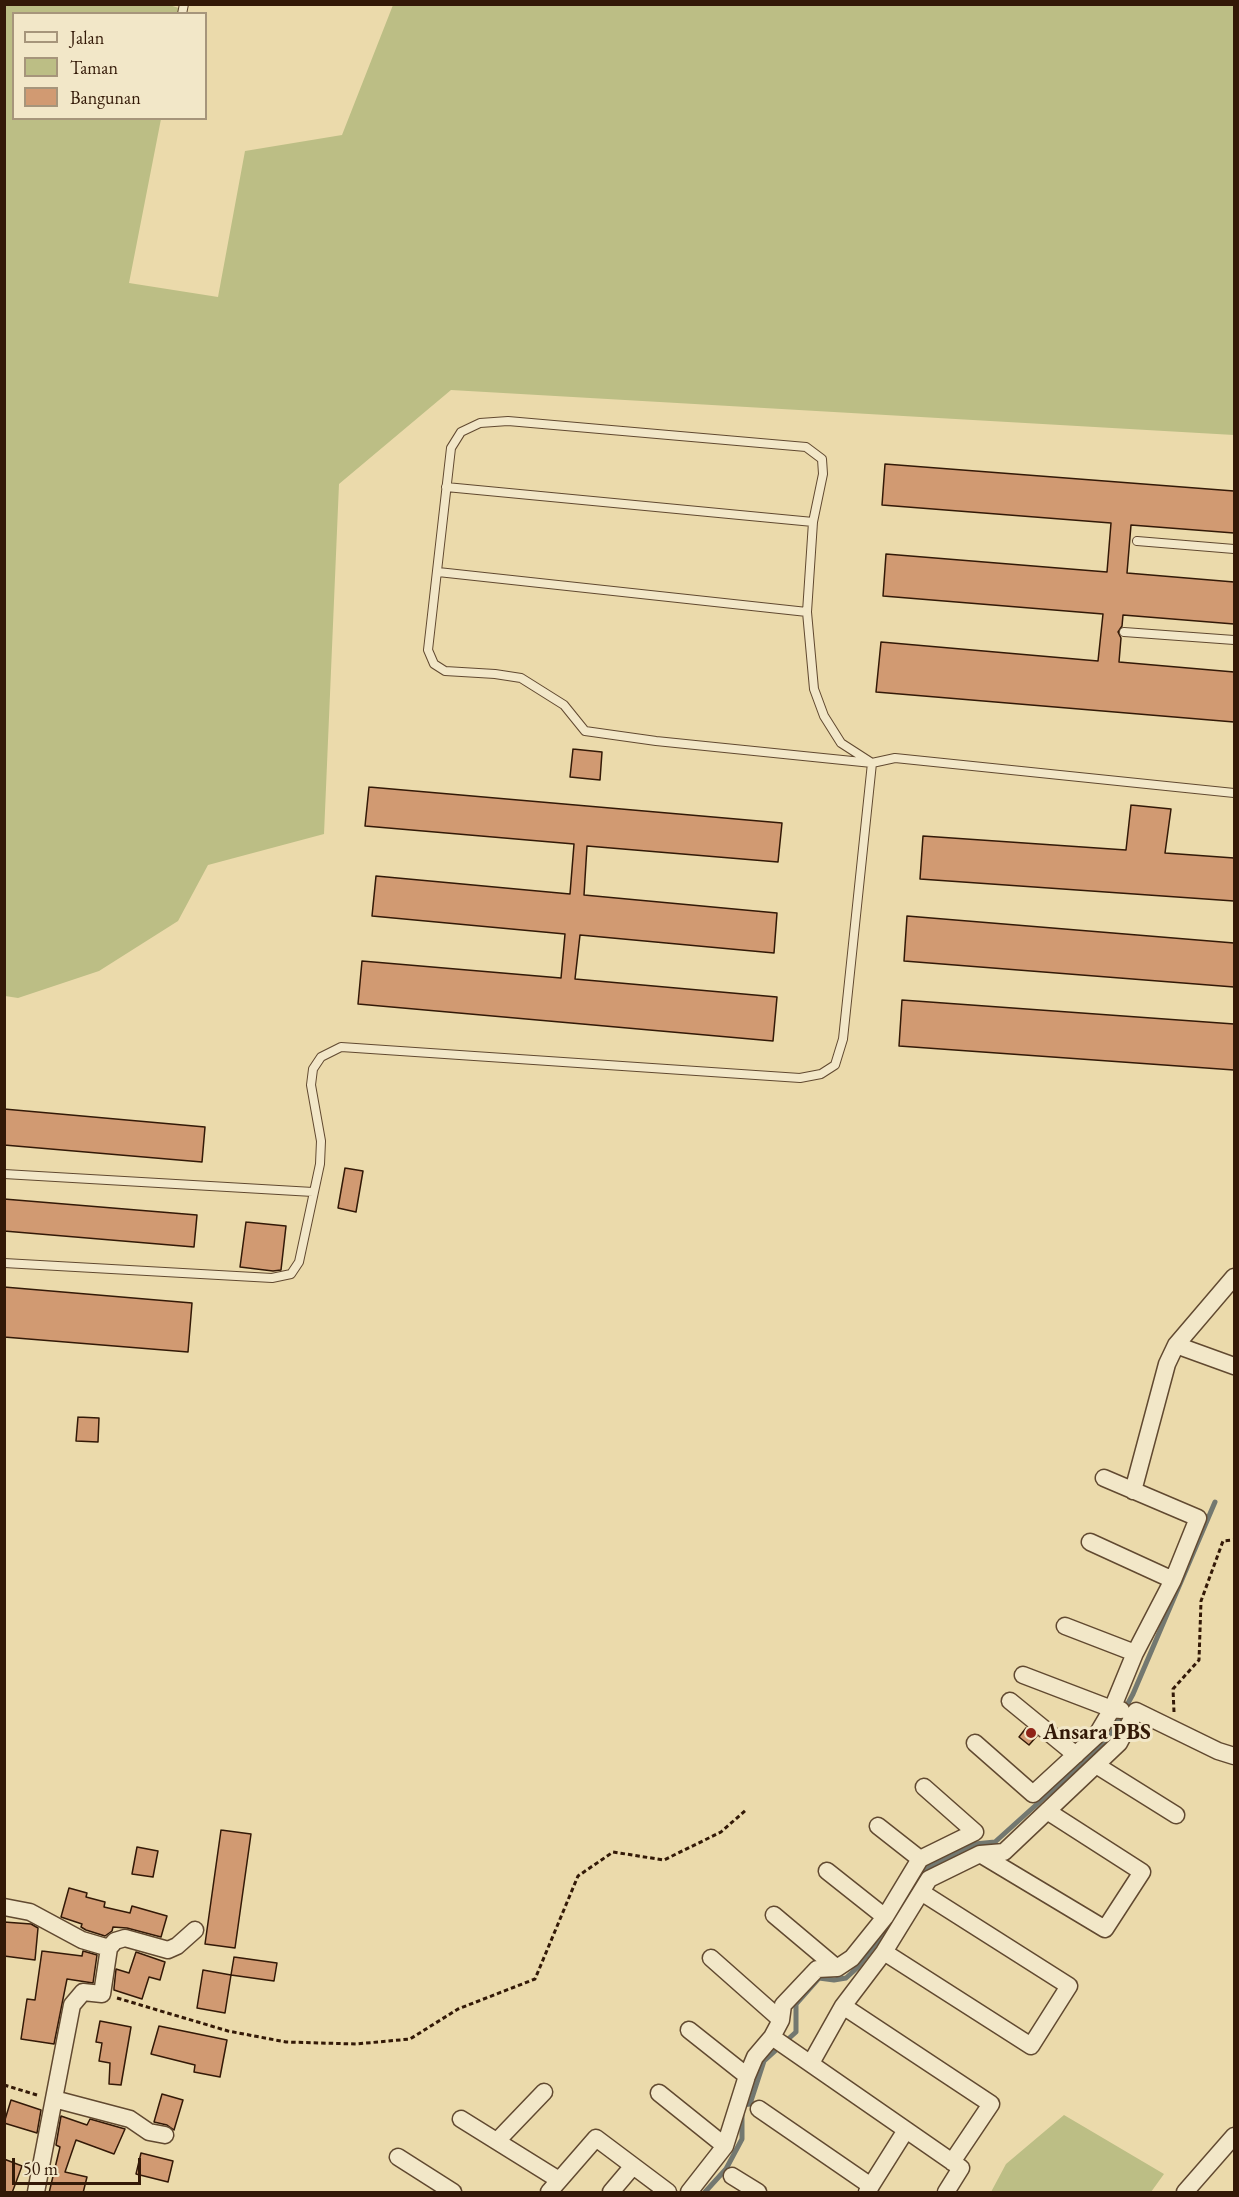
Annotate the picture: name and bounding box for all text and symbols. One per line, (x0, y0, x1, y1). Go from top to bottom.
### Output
legend (12, 12, 207, 120)
text: Jalan (70, 26, 104, 49)
text: Taman (70, 56, 118, 79)
text: Bangunan (70, 86, 141, 109)
place label: Ansara PBS (1043, 1720, 1151, 1746)
marker: Ansara PBS (1024, 1726, 1038, 1740)
scale bar (15, 2146, 144, 2184)
text: 50 m (23, 2157, 58, 2180)

